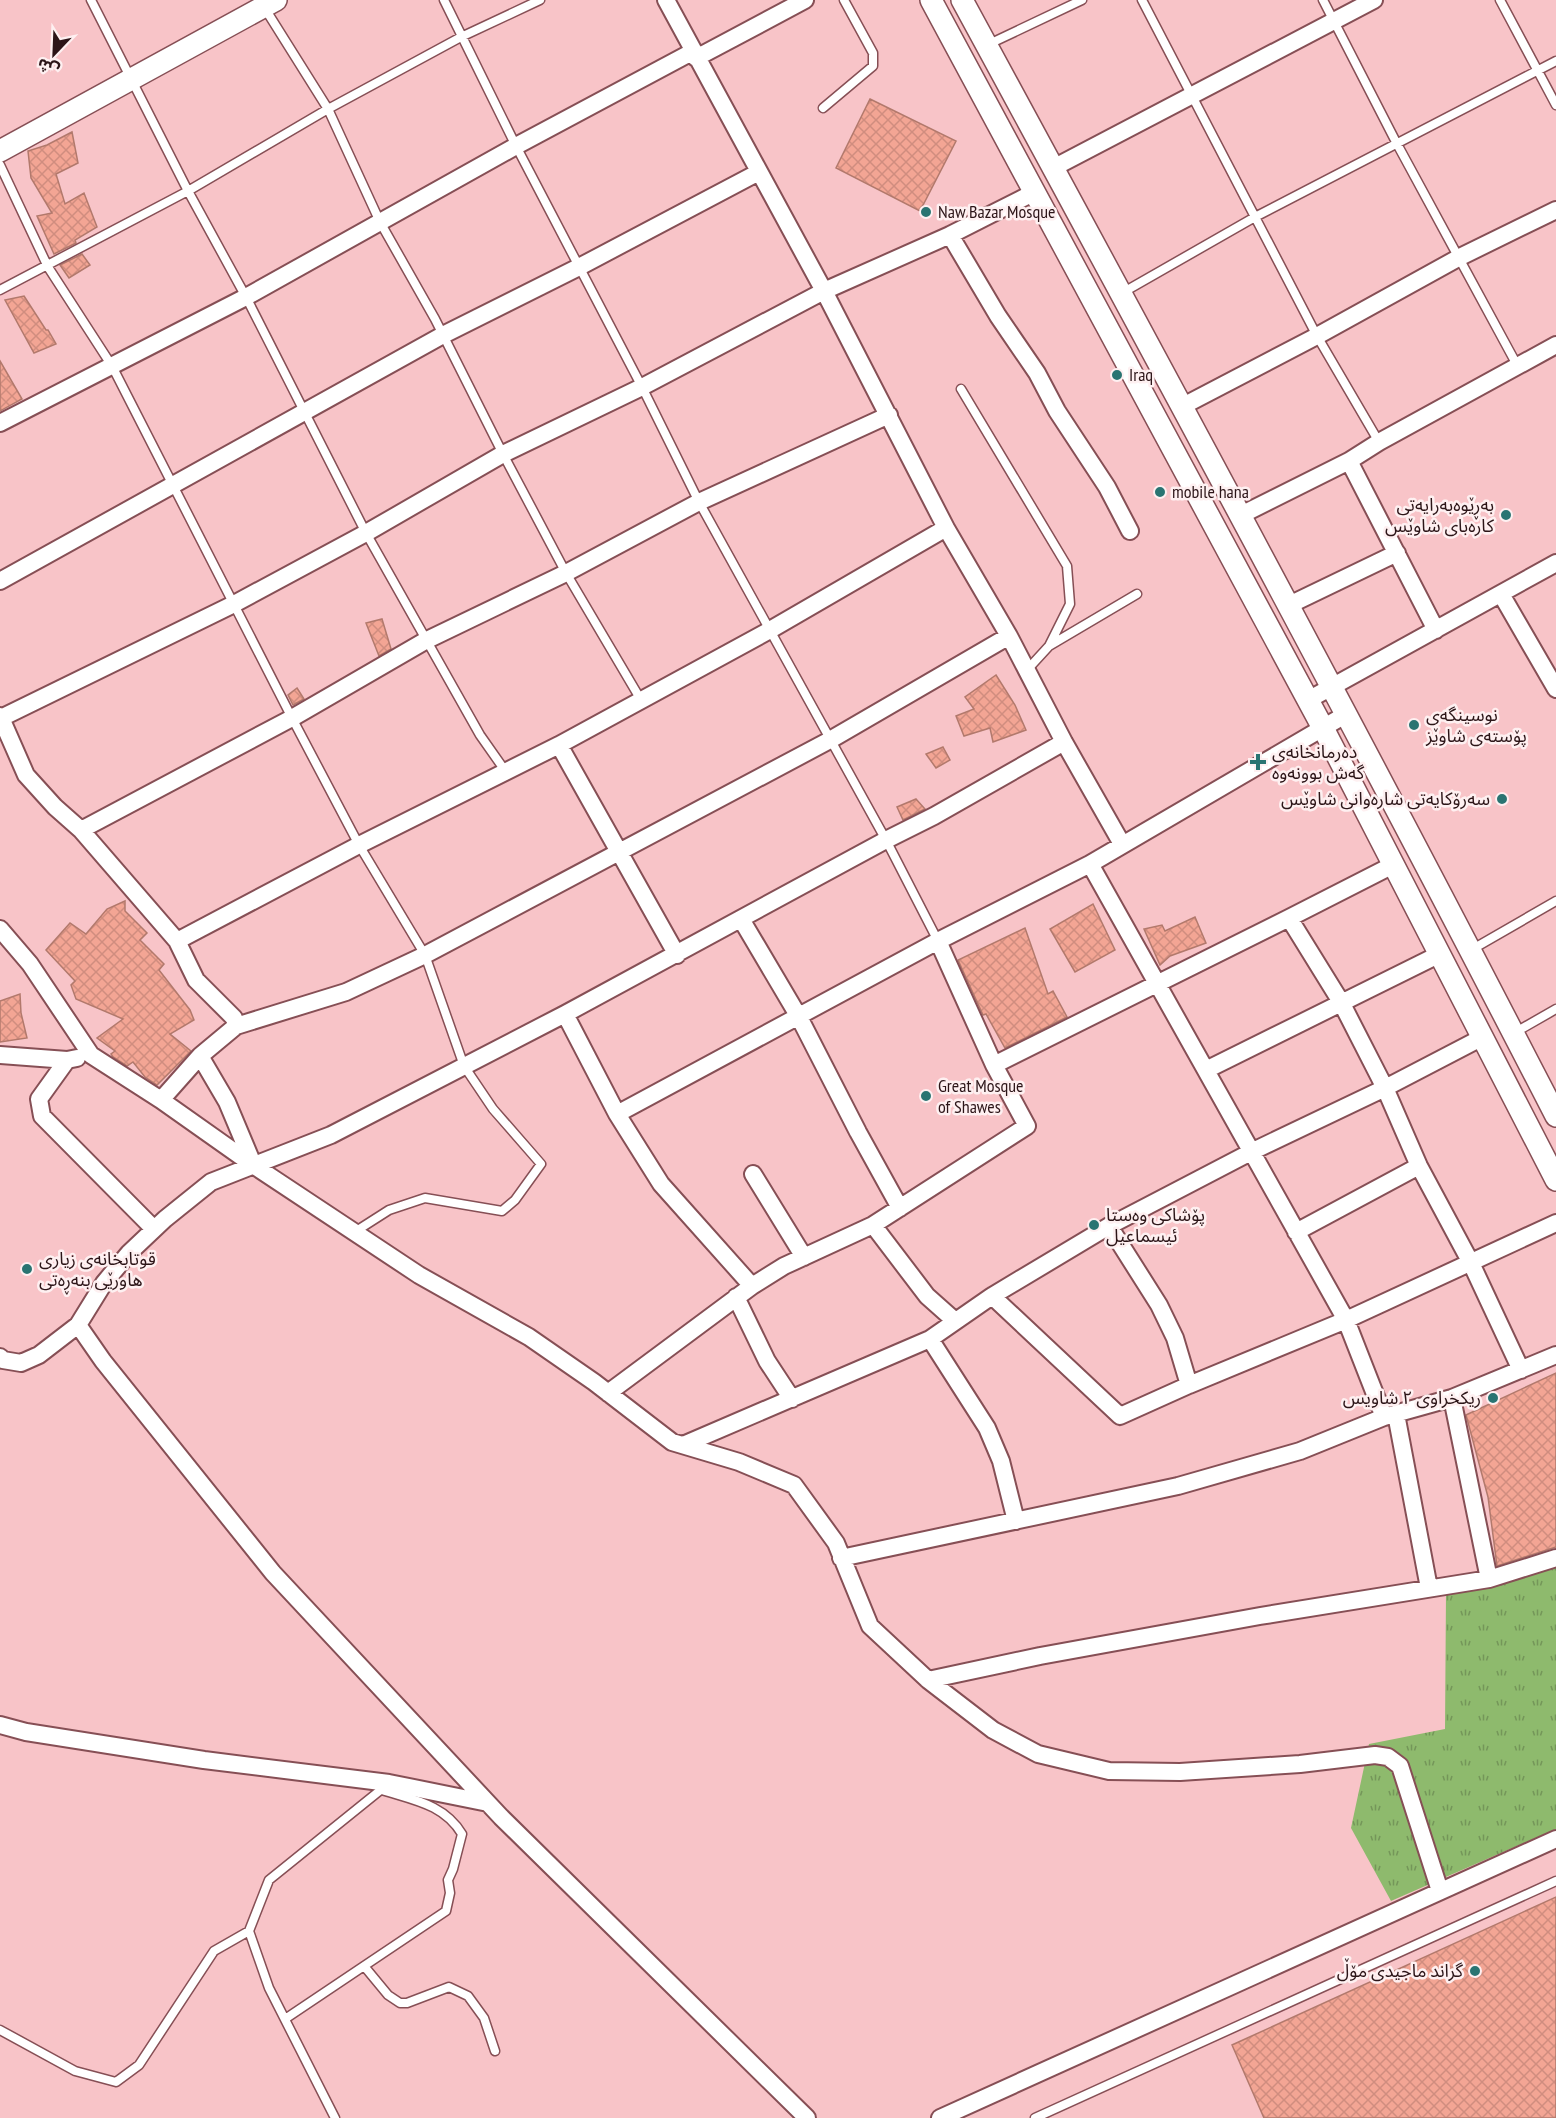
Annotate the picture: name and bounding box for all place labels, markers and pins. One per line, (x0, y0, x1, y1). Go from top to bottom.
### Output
place label: Naw Bazar Mosque (938, 200, 1055, 223)
marker: Naw Bazar Mosque (919, 205, 933, 219)
place label: Iraq (1129, 363, 1153, 386)
marker: Iraq (1110, 368, 1124, 382)
place label: mobile hana (1172, 480, 1249, 503)
marker: mobile hana (1153, 485, 1167, 499)
place label: بەڕێوەبەرایەتی کارەبای شاوێس (1385, 493, 1495, 537)
marker: بەڕێوەبەرایەتی کارەبای شاوێس (1499, 508, 1513, 522)
place label: نوسینگەی پۆستەی شاوێز (1425, 703, 1527, 747)
marker: نوسینگەی پۆستەی شاوێز (1407, 718, 1421, 732)
place label: دەرمانخانەی گەش بوونەوە (1272, 740, 1365, 784)
marker: دەرمانخانەی گەش بوونەوە (1249, 753, 1267, 771)
place label: سەرۆکایەتی شارەوانی شاوێس (1281, 787, 1490, 810)
marker: سەرۆکایەتی شارەوانی شاوێس (1495, 792, 1509, 806)
place label: Great Mosque of Shawes (938, 1074, 1024, 1118)
marker: Great Mosque of Shawes (919, 1089, 933, 1103)
place label: پۆشاکی وەستا ئیسماعیل (1106, 1203, 1205, 1247)
marker: پۆشاکی وەستا ئیسماعیل (1087, 1218, 1101, 1232)
place label: قوتابخانەی زیاری هاورێی بنەڕەتی (39, 1247, 156, 1295)
marker: قوتابخانەی زیاری هاورێی بنەڕەتی (20, 1262, 34, 1276)
place label: ريكخراوى ۲ شاويس (1343, 1386, 1481, 1409)
marker: ريكخراوى ۲ شاويس (1486, 1391, 1500, 1405)
place label: گراند ماجیدی مۆڵ (1337, 1958, 1464, 1982)
marker: گراند ماجیدی مۆڵ (1468, 1964, 1482, 1978)

